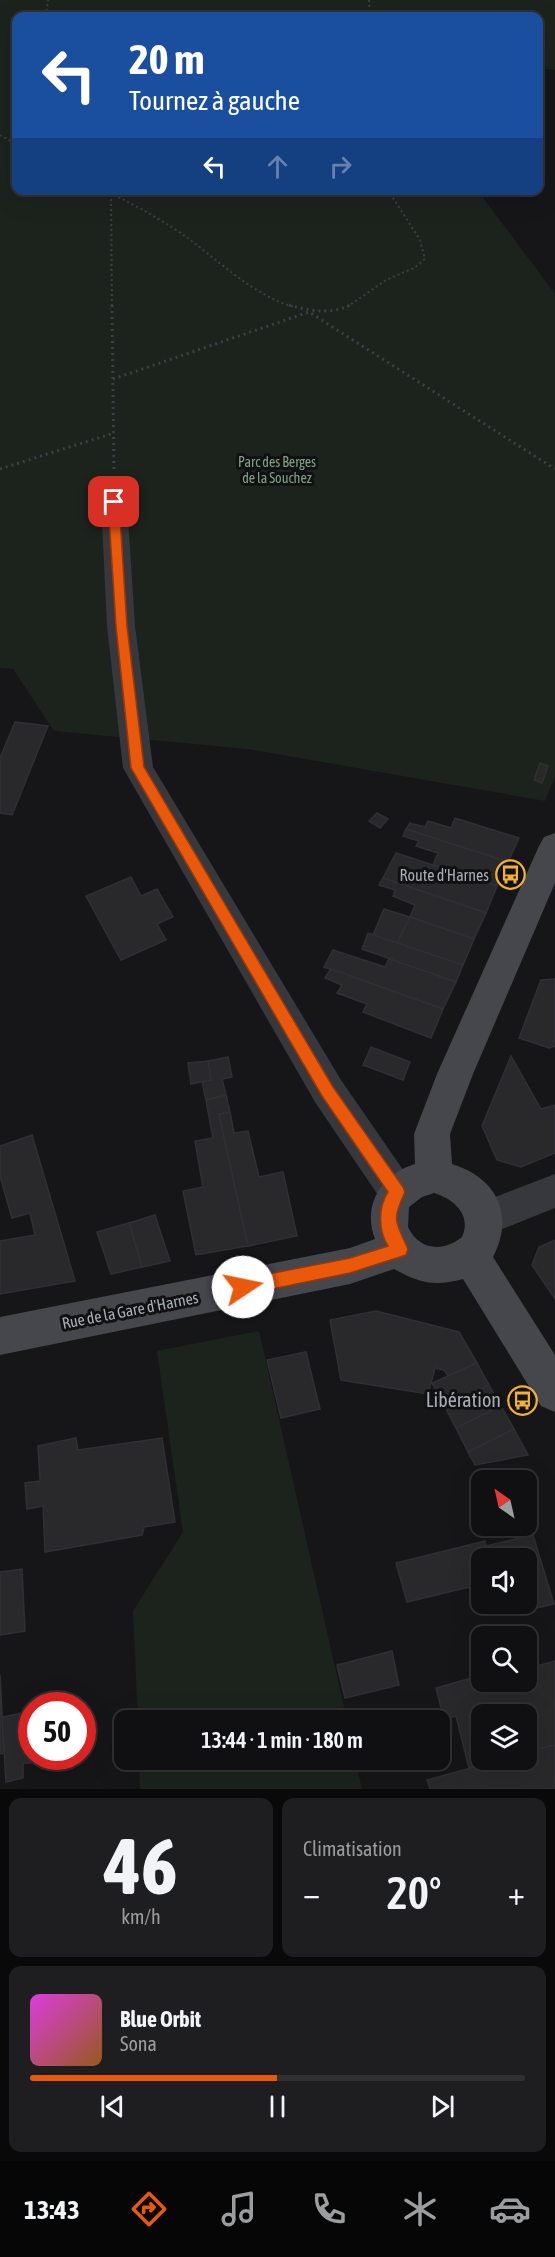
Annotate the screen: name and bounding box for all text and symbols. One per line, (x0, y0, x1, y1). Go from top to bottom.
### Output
text: 20 m (129, 35, 204, 83)
icon: left (30, 36, 108, 114)
text: Tournez à gauche (129, 85, 300, 116)
icon: left (198, 150, 231, 183)
icon: ahead (261, 150, 294, 183)
icon: right (324, 150, 357, 183)
park label: Parc des Berges de la Souchez (238, 454, 316, 486)
pin (88, 476, 139, 527)
icon: arrive (97, 485, 130, 518)
bus stop icon: Route d'Harnes (494, 859, 526, 891)
place label: Route d'Harnes (400, 866, 489, 884)
position arrow (211, 1255, 275, 1319)
street label: Rue de la Gare d'Harnes (60, 1288, 200, 1332)
bus stop icon: Libération (506, 1384, 538, 1416)
place label: Libération (426, 1388, 501, 1411)
north arrow (471, 1470, 537, 1536)
map controls (471, 1470, 537, 1770)
button: sound (471, 1548, 537, 1614)
button: search (471, 1626, 537, 1692)
speed limit sign: 50 (18, 1692, 96, 1770)
button: layers (471, 1704, 537, 1770)
text: 13:44 · 1 min · 180 m (201, 1727, 363, 1753)
text: 46 (104, 1821, 178, 1911)
text: Climatisation (303, 1837, 402, 1860)
text: 20° (387, 1867, 441, 1919)
text: − (303, 1874, 320, 1912)
text: + (508, 1874, 525, 1912)
text: km/h (121, 1905, 161, 1928)
text: Blue Orbit (120, 2006, 201, 2032)
text: Sona (120, 2032, 157, 2055)
icon: previous (96, 2090, 129, 2123)
icon: pause (261, 2090, 294, 2123)
icon: next (426, 2090, 459, 2123)
icon: directions (128, 2188, 170, 2230)
icon: music (218, 2188, 260, 2230)
icon: phone (308, 2188, 350, 2230)
icon: climate (399, 2188, 441, 2230)
icon: car (489, 2188, 531, 2230)
text: 13:43 (24, 2194, 80, 2225)

